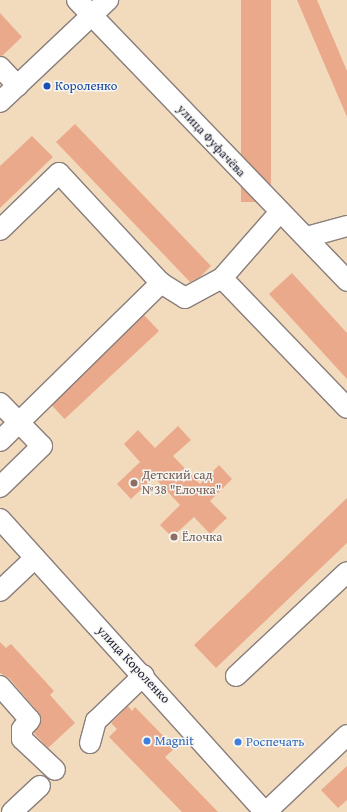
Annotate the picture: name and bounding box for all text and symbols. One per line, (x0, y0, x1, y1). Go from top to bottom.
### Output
place label: Короленко (55, 78, 117, 94)
marker: Короленко (42, 81, 52, 91)
street label: улица Фуфачёва (173, 101, 249, 181)
place label: Детский сад №38 "Елочка" (142, 468, 221, 499)
marker: Детский сад №38 "Елочка" (129, 478, 139, 488)
place label: Ёлочка (182, 529, 222, 545)
marker: Ёлочка (169, 532, 179, 542)
street label: улица Короленко (93, 623, 173, 707)
place label: Magnit (155, 733, 194, 749)
place label: Роспечать (246, 734, 304, 750)
marker: Magnit (142, 736, 152, 746)
marker: Роспечать (233, 737, 243, 747)

